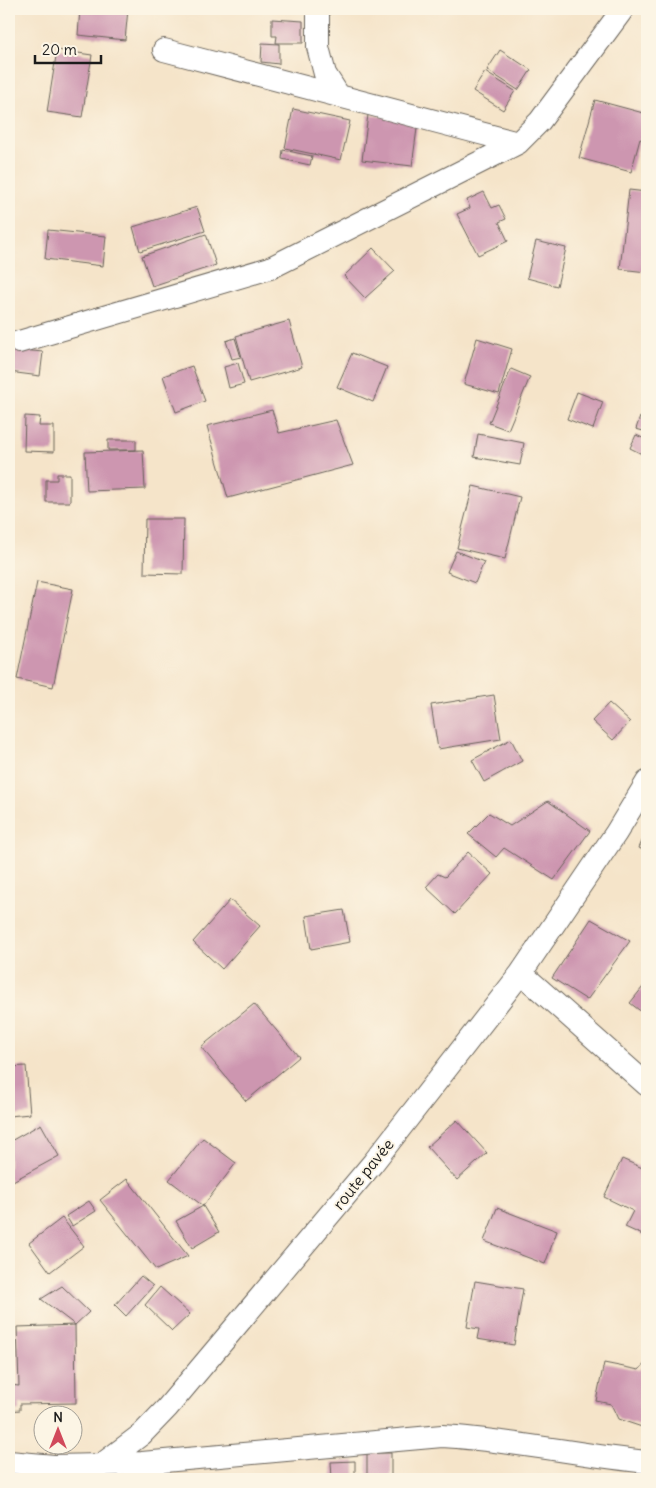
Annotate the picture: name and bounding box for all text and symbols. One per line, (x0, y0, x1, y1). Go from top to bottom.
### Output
scale bar (35, 32, 101, 64)
text: 20 m (42, 40, 77, 59)
street label: route pavée (328, 1134, 398, 1214)
north arrow (32, 1406, 82, 1456)
text: N (53, 1408, 63, 1426)

